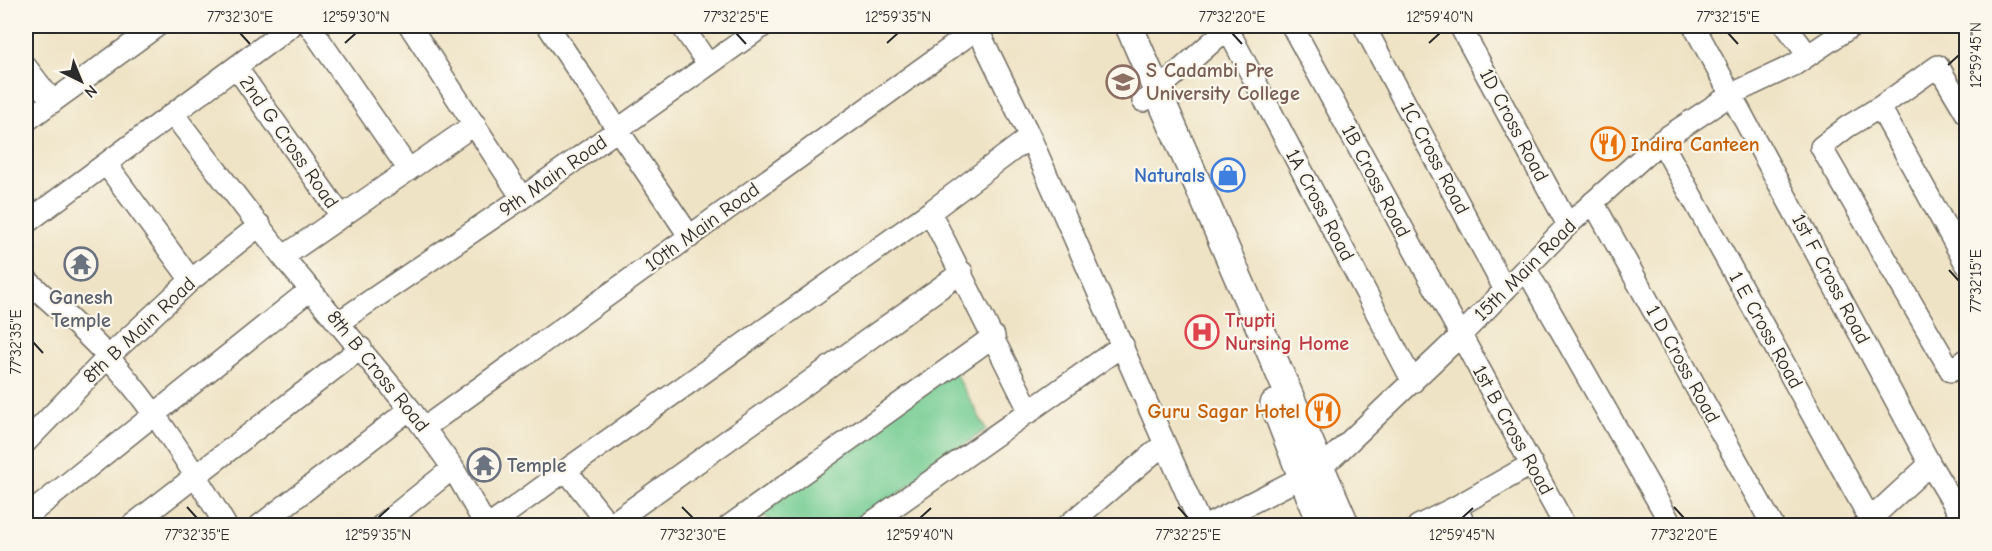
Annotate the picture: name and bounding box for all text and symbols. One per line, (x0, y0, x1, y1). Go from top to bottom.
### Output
text: 77°32'30"E (207, 8, 273, 26)
text: 12°59'30"N (322, 8, 390, 26)
text: 77°32'25"E (703, 8, 769, 26)
text: 12°59'35"N (865, 8, 931, 26)
text: 77°32'20"E (1199, 8, 1265, 26)
text: 12°59'40"N (1407, 8, 1473, 26)
text: 77°32'15"E (1696, 8, 1760, 26)
text: 12°59'45"N (1967, 22, 1985, 88)
north arrow (51, 51, 111, 111)
place label: S Cadambi Pre University College (1146, 59, 1300, 105)
school or university icon: S Cadambi Pre University College (1105, 64, 1141, 100)
street label: 1D Cross Road (1475, 65, 1553, 185)
street label: 2nd G Cross Road (235, 71, 343, 213)
text: N (81, 81, 101, 101)
street label: 1C Cross Road (1396, 98, 1474, 218)
street label: 1B Cross Road (1337, 121, 1415, 241)
restaurant icon: Indira Canteen (1590, 126, 1626, 162)
street label: 9th Main Road (495, 130, 611, 222)
place label: Indira Canteen (1631, 133, 1760, 156)
street label: 1A Cross Road (1281, 145, 1359, 265)
shop icon: Naturals (1210, 157, 1246, 193)
place label: Naturals (1134, 164, 1205, 187)
street label: 10th Main Road (640, 178, 764, 276)
street label: 1st F Cross Road (1787, 210, 1875, 348)
street label: 15th Main Road (1469, 214, 1581, 326)
temple icon: Ganesh Temple (63, 246, 99, 282)
text: 77°32'15"E (1967, 249, 1985, 313)
street label: 1 E Cross Road (1724, 267, 1808, 393)
street label: 8th B Main Road (78, 272, 200, 388)
place label: Ganesh Temple (49, 286, 113, 332)
street label: 1 D Cross Road (1641, 301, 1725, 427)
street label: 8th B Cross Road (322, 306, 434, 436)
text: 77°32'35"E (7, 309, 25, 375)
place label: Trupti Nursing Home (1225, 309, 1349, 355)
hospital icon: Trupti Nursing Home (1184, 314, 1220, 350)
street label: 1st B Cross Road (1468, 361, 1558, 499)
restaurant icon: Guru Sagar Hotel (1305, 393, 1341, 429)
place label: Guru Sagar Hotel (1147, 400, 1300, 423)
temple icon: Temple (466, 447, 502, 483)
place label: Temple (507, 454, 567, 477)
text: 77°32'35"E (164, 526, 230, 544)
text: 12°59'35"N (345, 526, 411, 544)
text: 77°32'30"E (660, 526, 726, 544)
text: 12°59'40"N (887, 526, 953, 544)
text: 77°32'25"E (1155, 526, 1221, 544)
text: 12°59'45"N (1429, 526, 1495, 544)
text: 77°32'20"E (1651, 526, 1717, 544)

